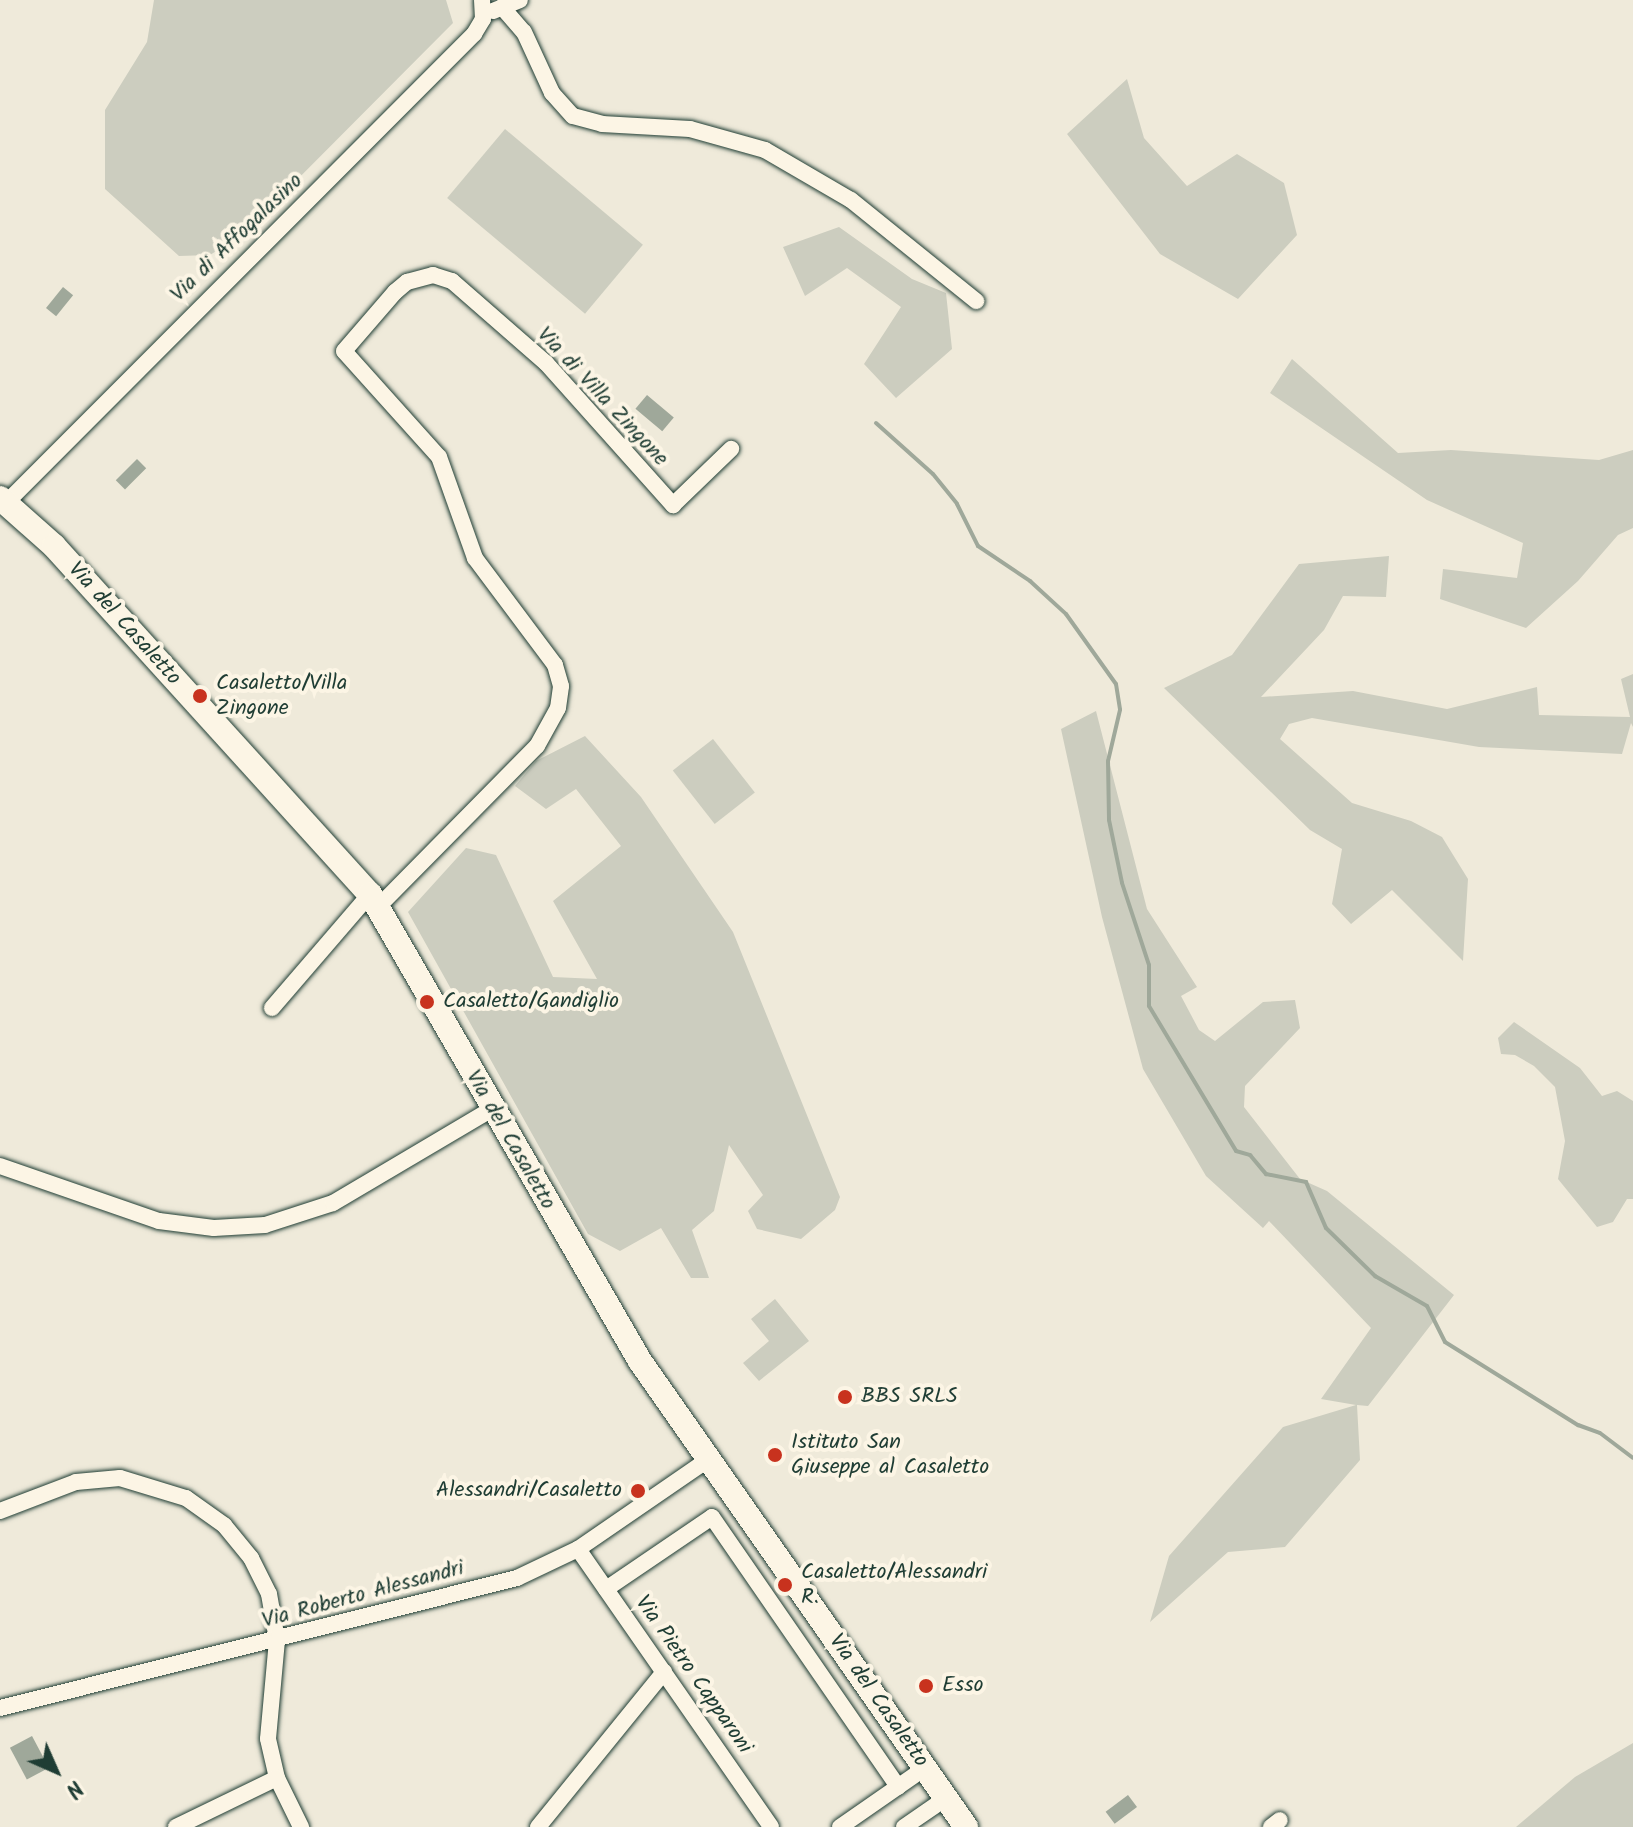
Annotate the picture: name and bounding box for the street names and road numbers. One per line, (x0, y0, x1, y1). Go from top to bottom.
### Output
street label: Via di Affogalasino (165, 168, 309, 308)
street label: Via di Villa Zingone (531, 322, 673, 472)
street label: Via del Casaletto (62, 557, 186, 691)
street label: Via del Casaletto (459, 1066, 561, 1214)
street label: Via Roberto Alessandri (259, 1555, 467, 1635)
street label: Via Pietro Capparoni (629, 1591, 757, 1759)
street label: Via del Casaletto (822, 1629, 934, 1773)

